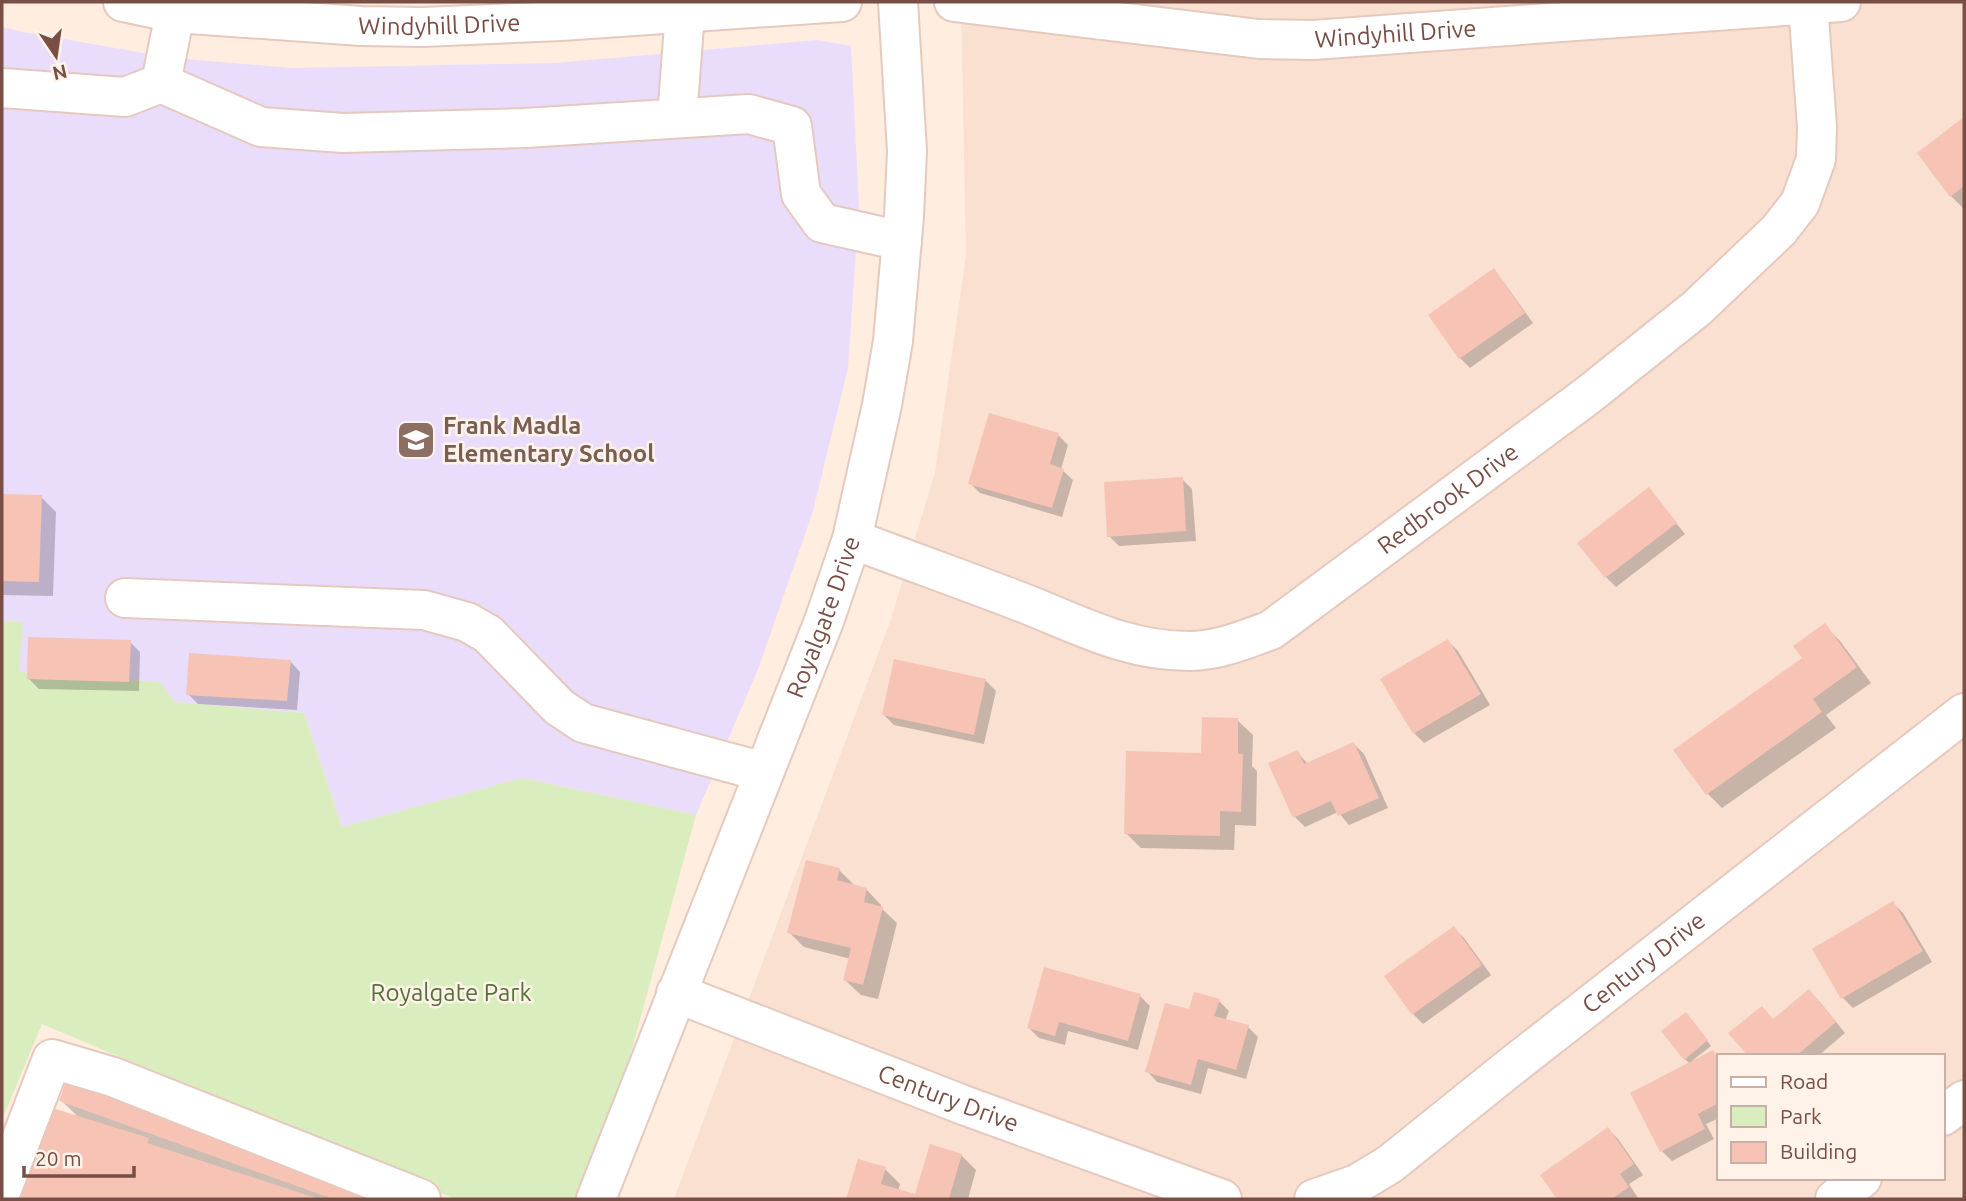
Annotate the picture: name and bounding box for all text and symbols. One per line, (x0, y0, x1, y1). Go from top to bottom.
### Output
street label: Windyhill Drive (358, 9, 521, 40)
street label: Windyhill Drive (1314, 14, 1477, 53)
north arrow (21, 21, 91, 91)
text: N (50, 60, 69, 85)
place label: Frank Madla Elementary School (443, 412, 655, 467)
school or university icon: Frank Madla Elementary School (395, 419, 437, 461)
street label: Redbrook Drive (1372, 438, 1523, 559)
street label: Royalgate Drive (781, 532, 865, 702)
street label: Century Drive (1577, 906, 1710, 1019)
park label: Royalgate Park (370, 979, 532, 1006)
legend (1717, 1054, 1945, 1180)
street label: Century Drive (874, 1059, 1022, 1137)
text: Road (1780, 1069, 1828, 1093)
text: Park (1780, 1104, 1822, 1128)
scale bar (24, 1134, 135, 1178)
text: Building (1780, 1139, 1857, 1163)
text: 20 m (35, 1146, 82, 1170)

